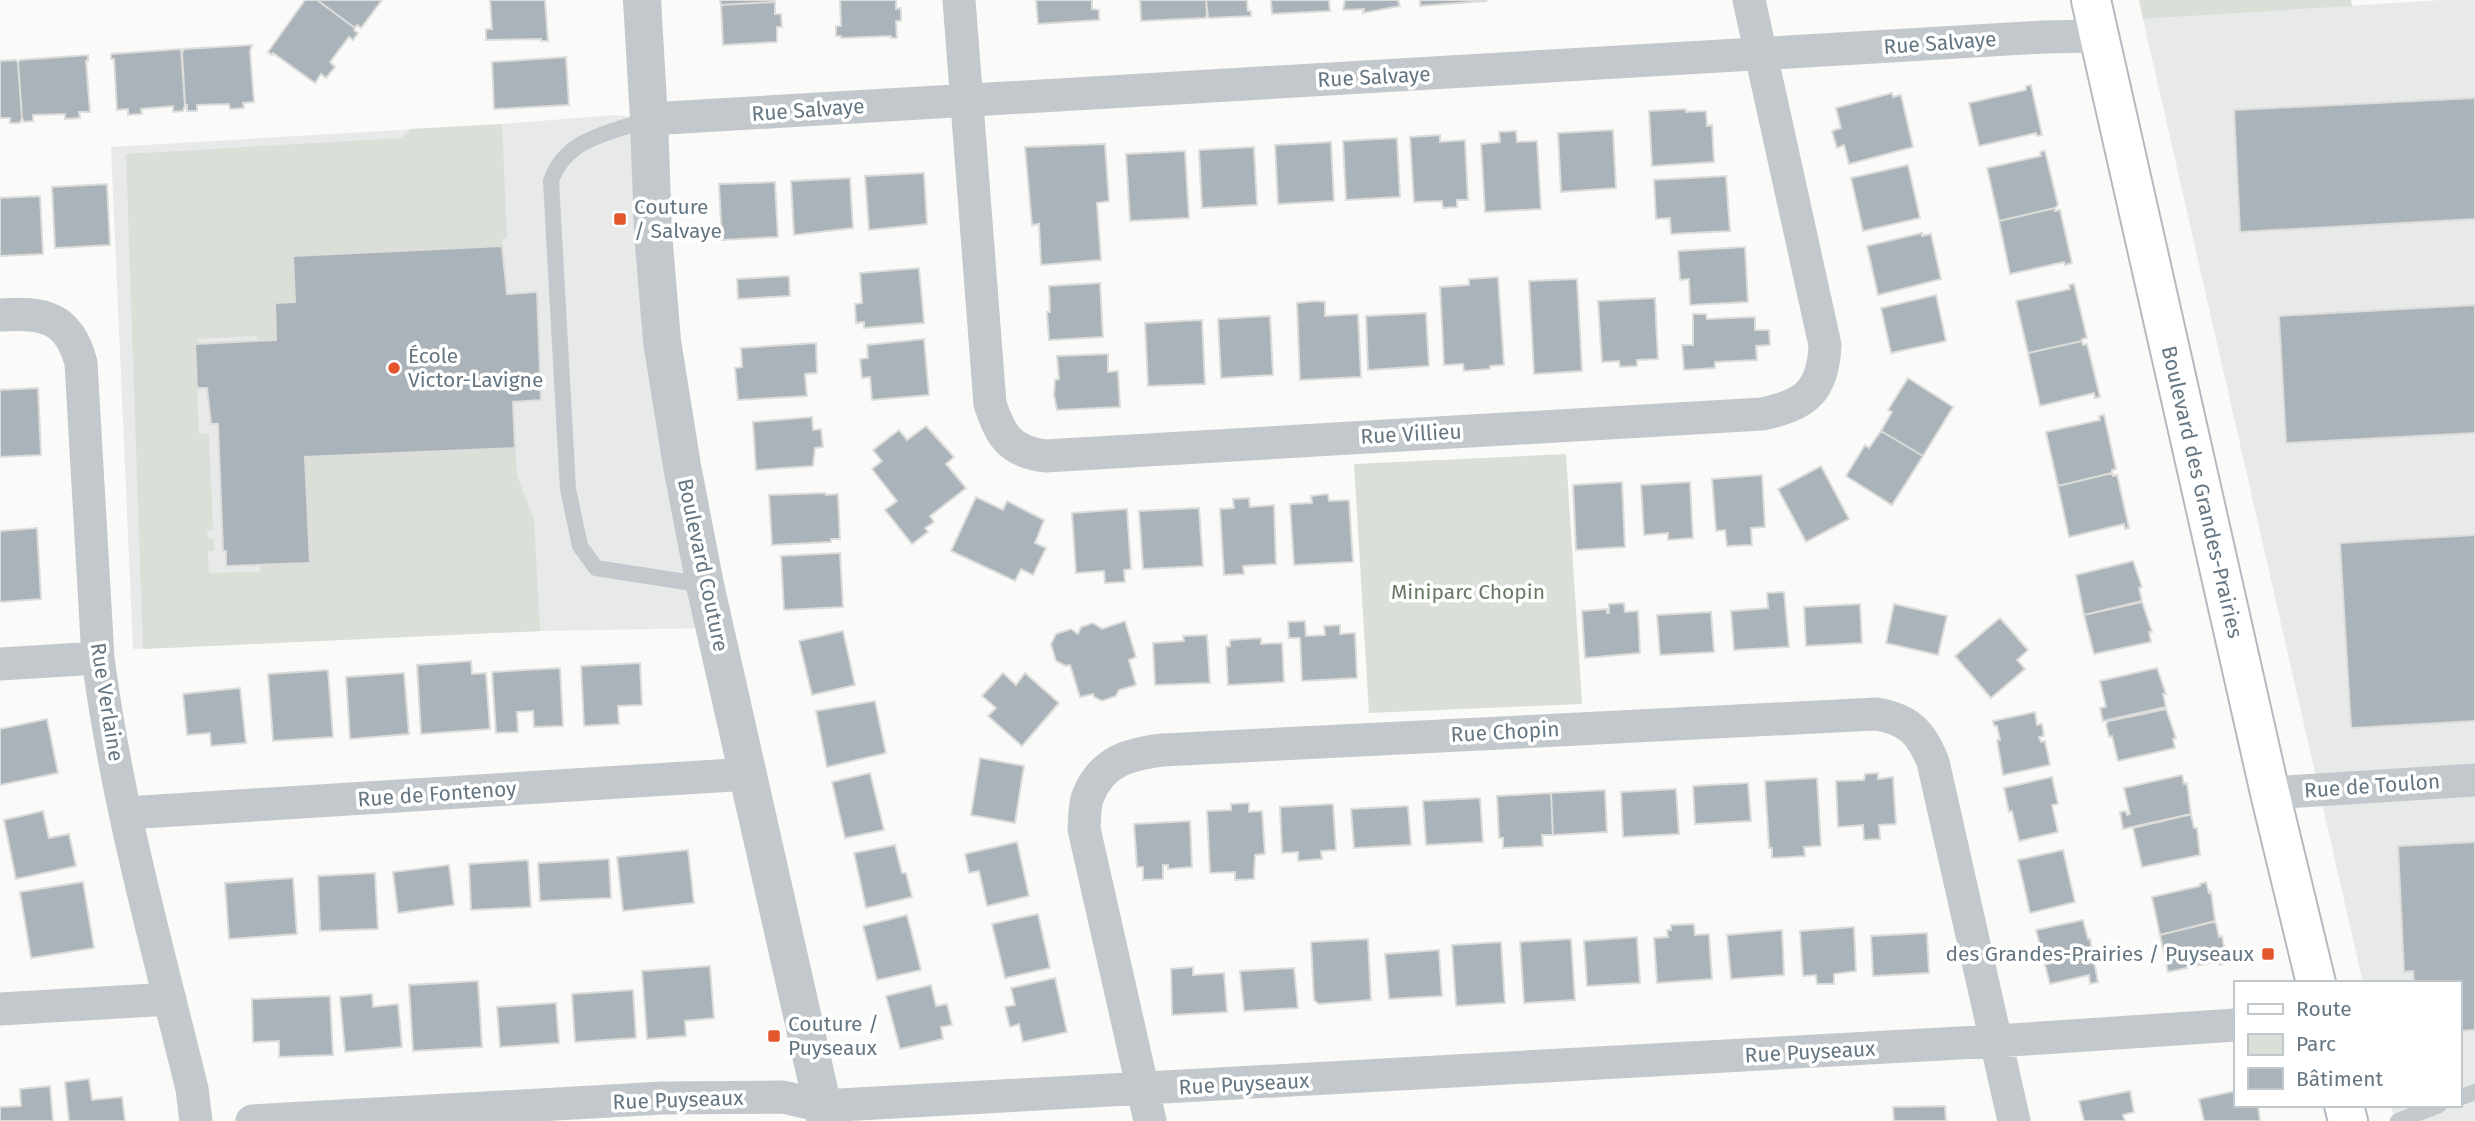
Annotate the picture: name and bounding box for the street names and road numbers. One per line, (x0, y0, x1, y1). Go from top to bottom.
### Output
street label: Rue Salvaye (1883, 26, 1997, 60)
street label: Rue Salvaye (1317, 61, 1431, 93)
street label: Rue Salvaye (751, 93, 865, 127)
street label: Boulevard des Grandes-Prairies (2156, 343, 2248, 641)
street label: Rue Villieu (1360, 418, 1462, 450)
street label: Boulevard Couture (672, 476, 734, 654)
street label: Rue Verlaine (85, 641, 129, 763)
street label: Rue Chopin (1450, 716, 1560, 748)
street label: Rue de Toulon (2303, 768, 2441, 804)
street label: Rue de Fontenoy (357, 775, 518, 813)
street label: Rue Puyseaux (1744, 1036, 1877, 1068)
street label: Rue Puyseaux (1178, 1068, 1311, 1100)
street label: Rue Puyseaux (612, 1085, 745, 1115)

